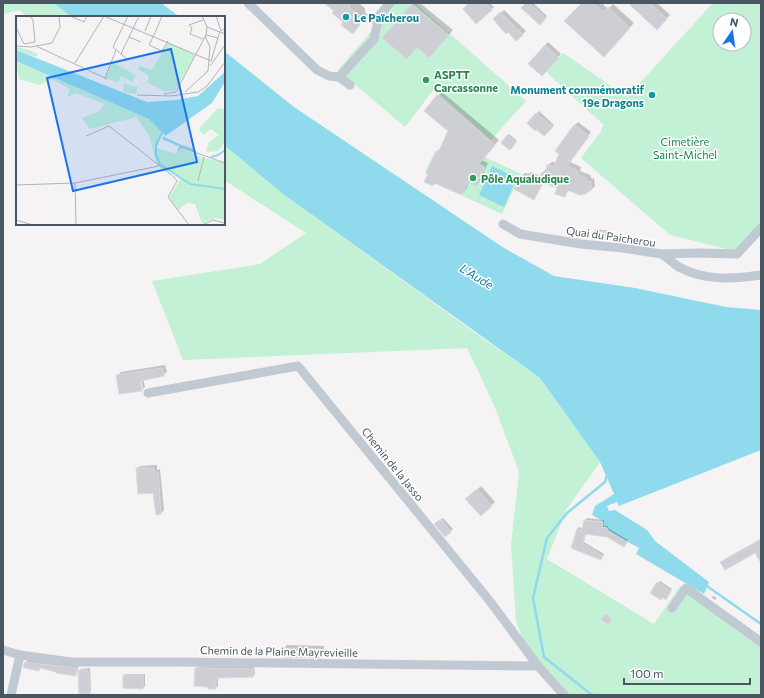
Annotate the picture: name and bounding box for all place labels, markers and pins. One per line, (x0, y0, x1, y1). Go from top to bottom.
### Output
place label: Le Païcherou (354, 11, 419, 24)
marker: Le Païcherou (341, 12, 351, 22)
place label: ASPTT Carcassonne (434, 68, 498, 94)
marker: ASPTT Carcassonne (421, 75, 431, 85)
place label: Monument commémoratif 19e Dragons (510, 83, 644, 109)
marker: Monument commémoratif 19e Dragons (647, 90, 657, 100)
place label: Pôle Aqualudique (481, 172, 569, 185)
marker: Pôle Aqualudique (468, 173, 478, 183)

